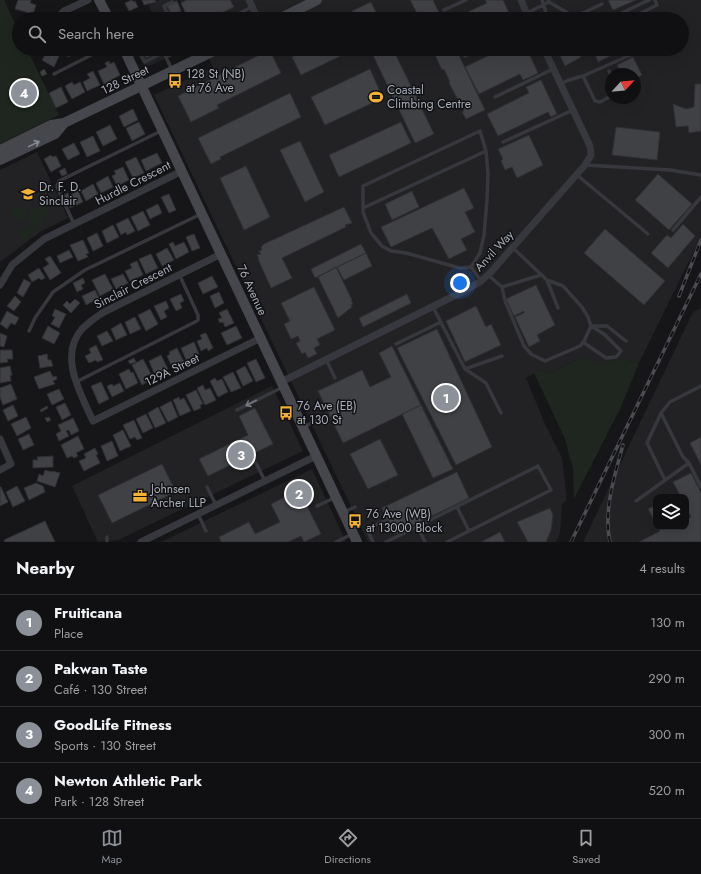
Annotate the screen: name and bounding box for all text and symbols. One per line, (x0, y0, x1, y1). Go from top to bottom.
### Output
search box (12, 12, 689, 56)
icon: search (26, 23, 48, 45)
text: Search here (58, 23, 134, 45)
street label: 128 Street (98, 61, 152, 99)
place label: 128 St (NB) at 76 Ave (186, 65, 245, 97)
north arrow (605, 68, 641, 104)
bus stop icon: 128 St (NB) at 76 Ave (167, 73, 183, 89)
pin: 4 (11, 78, 37, 108)
place label: Coastal Climbing Centre (387, 81, 471, 113)
sports icon: Coastal Climbing Centre (368, 89, 384, 105)
one-way arrow (27, 140, 39, 147)
street label: Hurdle Crescent (92, 156, 174, 210)
place label: Dr. F. D. Sinclair (39, 178, 82, 210)
school or university icon: Dr. F. D. Sinclair (20, 186, 36, 202)
street label: Anvil Way (470, 226, 518, 276)
street label: Sinclair Crescent (91, 259, 175, 313)
street label: 76 Avenue (232, 262, 272, 318)
your location (450, 273, 470, 293)
street label: 129A Street (142, 349, 202, 391)
pin: 1 (433, 383, 459, 413)
place label: 76 Ave (EB) at 130 St (297, 397, 357, 429)
one-way arrow (245, 400, 257, 407)
bus stop icon: 76 Ave (EB) at 130 St (278, 405, 294, 421)
pin: 3 (228, 440, 254, 470)
pin: 2 (286, 479, 312, 509)
place label: Johnsen Archer LLP (149, 480, 207, 512)
office icon: Johnsen Archer LLP (132, 488, 148, 504)
map controls (653, 494, 689, 530)
button: layers (653, 494, 689, 530)
place label: 76 Ave (WB) at 13000 Block (366, 505, 443, 537)
bus stop icon: 76 Ave (WB) at 13000 Block (347, 513, 363, 529)
text: Nearby (16, 556, 74, 580)
text: 4 results (639, 559, 685, 578)
text: Fruiticana (54, 602, 122, 624)
text: 1 (26, 613, 32, 632)
text: 130 m (650, 613, 685, 632)
text: Place (54, 624, 83, 643)
text: Pakwan Taste (54, 658, 148, 680)
text: 2 (25, 669, 33, 688)
text: 290 m (648, 669, 685, 688)
text: Café · 130 Street (54, 680, 147, 699)
text: GoodLife Fitness (54, 714, 172, 736)
text: 3 (25, 725, 33, 744)
text: 300 m (648, 725, 685, 744)
text: Sports · 130 Street (54, 736, 156, 755)
text: Newton Athletic Park (54, 770, 202, 792)
text: 4 (24, 781, 34, 800)
text: 520 m (648, 781, 685, 800)
text: Park · 128 Street (54, 792, 144, 811)
tab: Map (101, 827, 123, 867)
tab: Directions (324, 827, 371, 867)
tab: Saved (572, 827, 600, 867)

